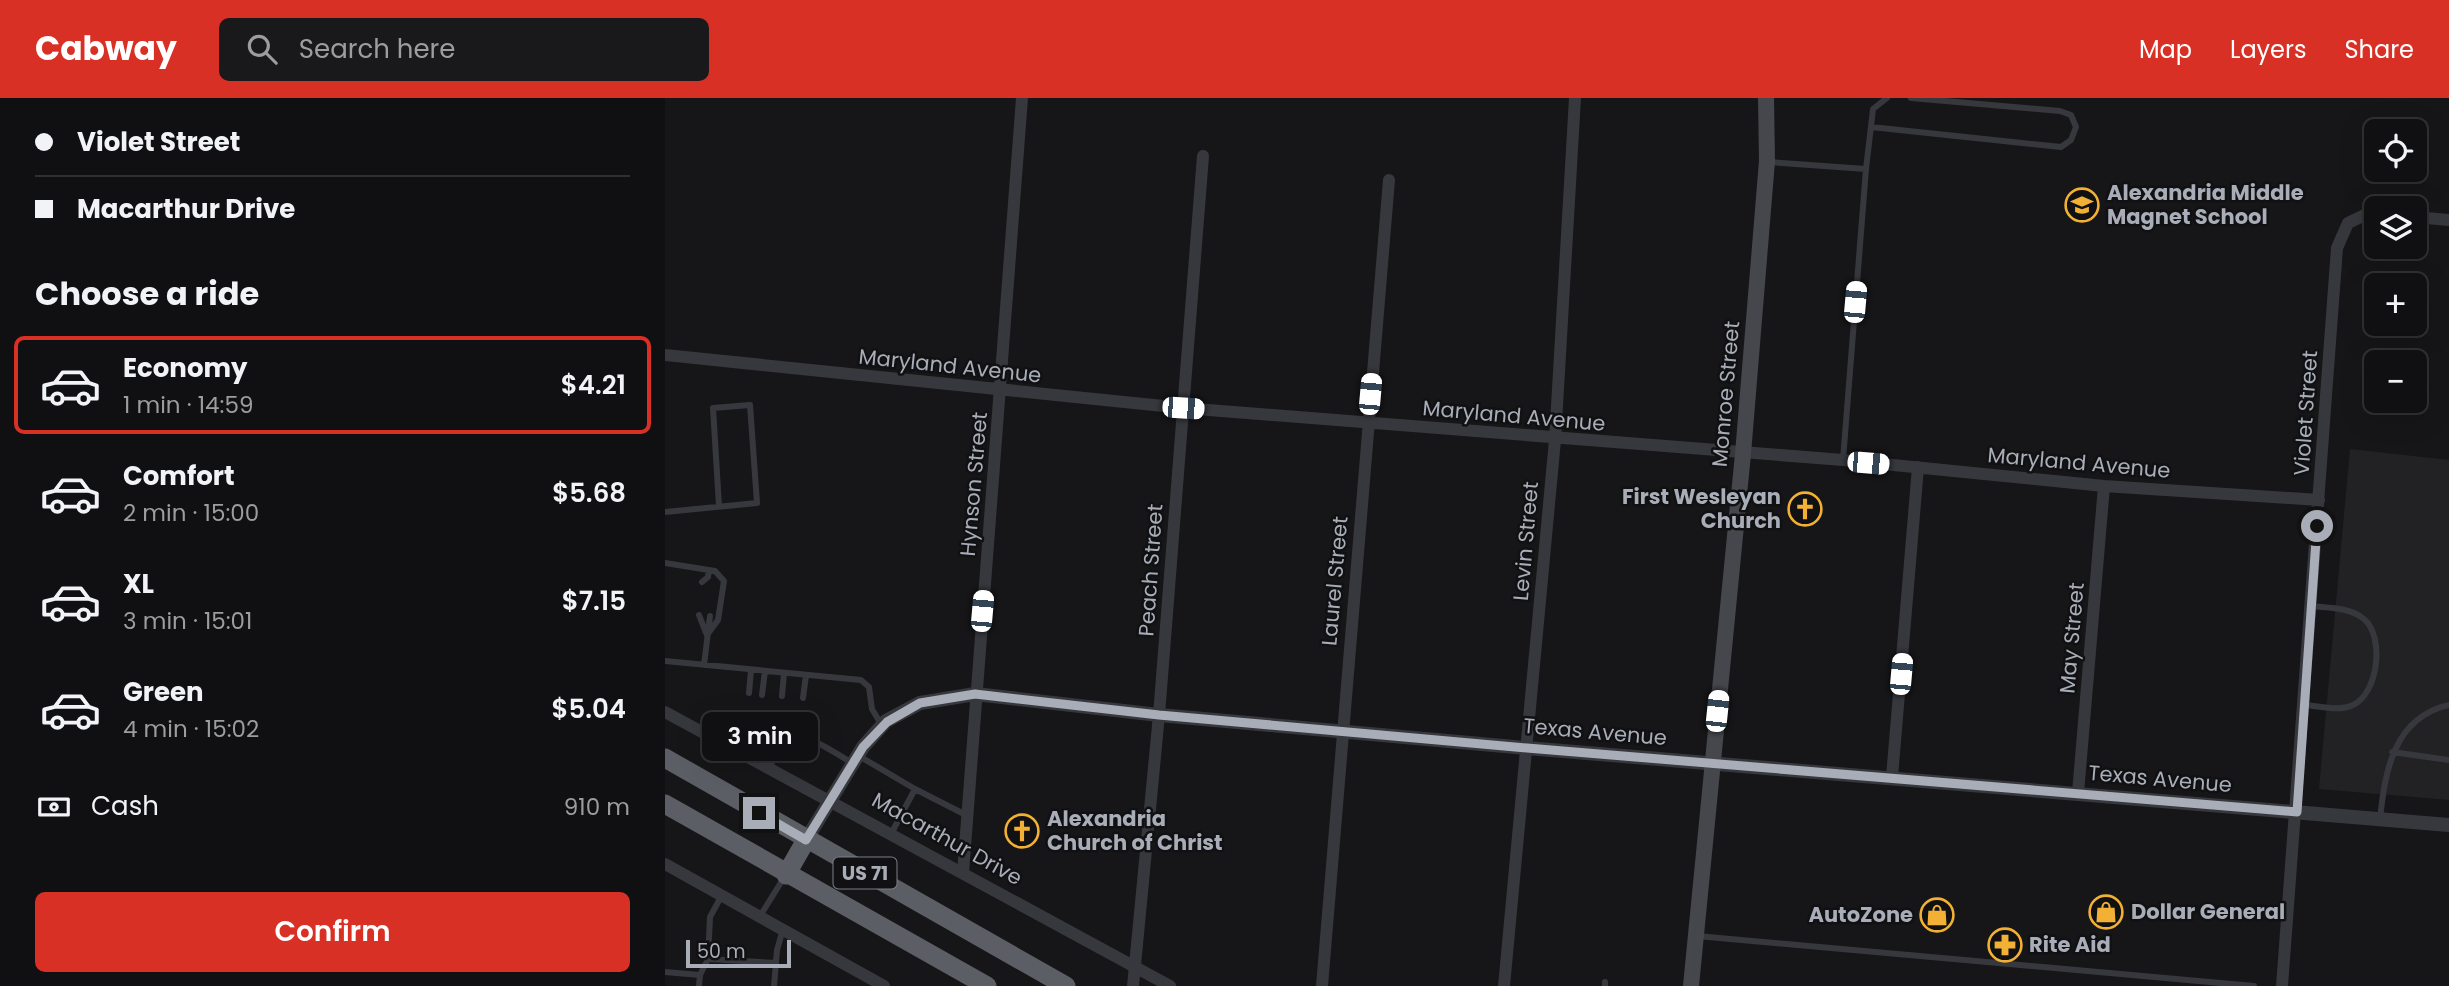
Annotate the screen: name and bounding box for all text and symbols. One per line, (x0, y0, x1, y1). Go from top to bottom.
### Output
search box (219, 18, 709, 81)
text: Cabway (35, 25, 177, 72)
icon: search (243, 30, 281, 68)
text: Search here (299, 31, 455, 67)
text: Map (2139, 33, 2192, 66)
text: Layers (2230, 33, 2306, 66)
text: Share (2344, 33, 2414, 66)
map controls (2364, 119, 2427, 413)
button: locate (2364, 119, 2427, 182)
text: Violet Street (77, 124, 240, 160)
place label: Alexandria Middle Magnet School (2107, 178, 2304, 231)
school or university icon: Alexandria Middle Magnet School (2063, 186, 2101, 224)
text: Macarthur Drive (77, 191, 295, 227)
button: layers (2364, 196, 2427, 259)
text: Choose a ride (35, 271, 259, 316)
button: + (2364, 273, 2427, 336)
car (1843, 280, 1868, 324)
street label: Monroe Street (1705, 320, 1746, 468)
street label: Maryland Avenue (857, 341, 1043, 390)
street label: Violet Street (2287, 349, 2324, 477)
text: Economy (123, 350, 247, 386)
button: − (2364, 350, 2427, 413)
icon: car (39, 354, 102, 417)
text: $4.21 (561, 367, 626, 403)
car (1358, 372, 1383, 416)
text: 1 min · 14:59 (123, 389, 253, 421)
street label: Maryland Avenue (1421, 393, 1607, 438)
car (1162, 396, 1205, 420)
street label: Hynson Street (953, 411, 994, 557)
street label: Maryland Avenue (1986, 440, 2172, 485)
car (1847, 451, 1890, 475)
text: Comfort (123, 458, 235, 494)
icon: car (39, 462, 102, 525)
text: $5.68 (552, 475, 626, 511)
street label: Levin Street (1506, 480, 1545, 602)
place label: First Wesleyan Church (1622, 482, 1781, 535)
church icon: First Wesleyan Church (1786, 490, 1824, 528)
text: 2 min · 15:00 (123, 497, 259, 529)
street label: Peach Street (1131, 503, 1170, 637)
route start (2301, 510, 2333, 542)
street label: Laurel Street (1314, 515, 1355, 647)
text: XL (123, 566, 154, 602)
icon: car (39, 570, 102, 633)
street label: May Street (2052, 581, 2091, 695)
text: $7.15 (562, 583, 626, 619)
car (970, 589, 995, 633)
text: 3 min · 15:01 (123, 605, 252, 637)
car (1889, 652, 1914, 696)
text: Green (123, 674, 204, 710)
icon: car (39, 678, 102, 741)
car (1705, 689, 1730, 733)
text: $5.04 (552, 691, 626, 727)
street label: Texas Avenue (1522, 711, 1668, 752)
callout: 3 min (701, 712, 817, 760)
text: 4 min · 15:02 (123, 713, 259, 745)
text: 3 min (728, 720, 792, 752)
street label: Texas Avenue (2087, 758, 2233, 799)
street label: Macarthur Drive (867, 785, 1028, 892)
icon: cash (35, 788, 73, 826)
text: Cash (91, 788, 159, 824)
text: 910 m (564, 791, 630, 823)
route end (743, 797, 775, 829)
place label: Alexandria Church of Christ (1047, 804, 1223, 857)
church icon: Alexandria Church of Christ (1003, 812, 1041, 850)
road number: US 71 (833, 858, 897, 888)
button: Confirm (35, 892, 630, 972)
shop icon: Dollar General (2087, 893, 2125, 931)
shop icon: AutoZone (1918, 896, 1956, 934)
place label: Dollar General (2131, 897, 2285, 926)
place label: AutoZone (1808, 900, 1913, 929)
pharmacy icon: Rite Aid (1986, 926, 2024, 964)
place label: Rite Aid (2029, 930, 2111, 959)
scale bar (686, 937, 791, 969)
text: 50 m (697, 938, 746, 965)

